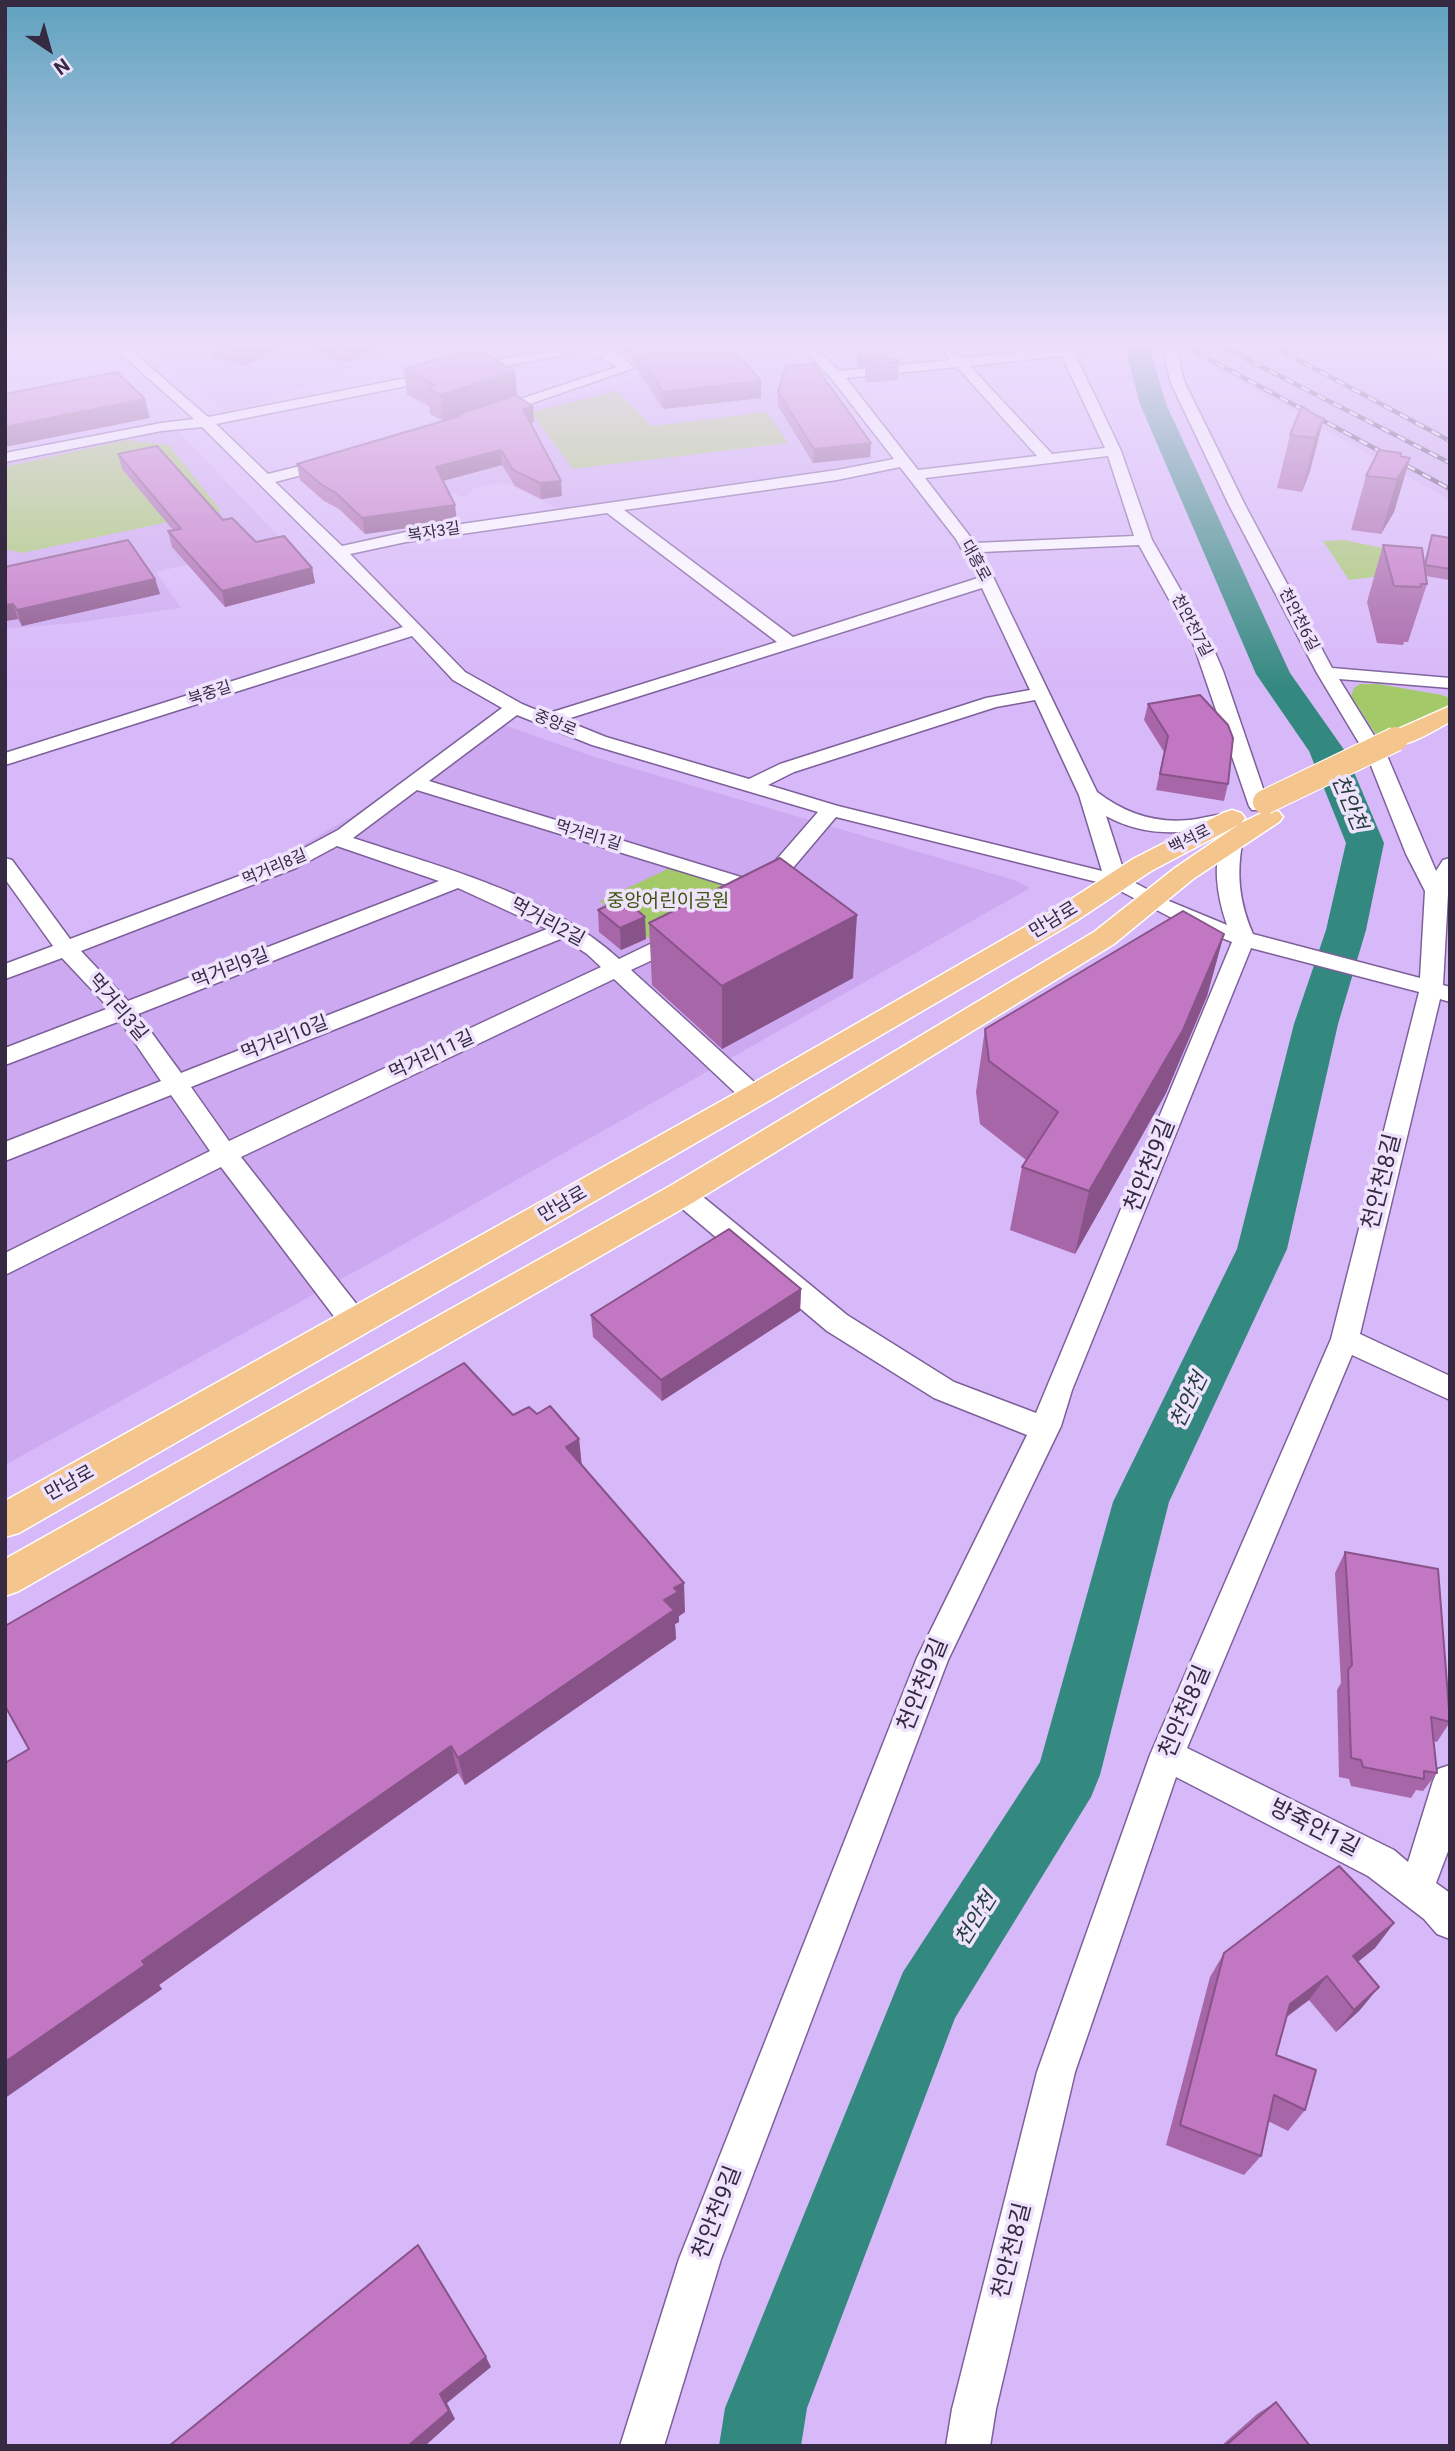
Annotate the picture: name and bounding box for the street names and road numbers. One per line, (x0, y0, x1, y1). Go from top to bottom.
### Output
street label: 복자3길 (406, 519, 462, 547)
street label: 대흥로 (956, 537, 994, 585)
street label: 천안천6길 (1274, 585, 1322, 655)
street label: 천안천7길 (1167, 592, 1215, 660)
street label: 북중길 (186, 678, 234, 710)
street label: 중앙로 (531, 707, 579, 741)
street label: 먹거리1길 (553, 817, 623, 855)
street label: 백석로 (1166, 821, 1214, 859)
street label: 먹거리8길 (240, 846, 310, 890)
street label: 먹거리2길 (506, 894, 588, 952)
street label: 만남로 (1026, 898, 1082, 944)
street label: 먹거리9길 (189, 944, 273, 994)
street label: 먹거리3길 (82, 970, 152, 1046)
street label: 먹거리10길 (238, 1012, 332, 1066)
street label: 먹거리11길 (386, 1026, 478, 1086)
street label: 천안천9길 (1120, 1116, 1182, 1216)
street label: 천안천8길 (1358, 1131, 1408, 1233)
street label: 만남로 (535, 1182, 591, 1228)
street label: 만남로 (42, 1461, 98, 1507)
street label: 천안천9길 (893, 1635, 955, 1735)
street label: 천안천8길 (1154, 1662, 1218, 1762)
street label: 방죽안1길 (1264, 1795, 1364, 1863)
street label: 천안천9길 (688, 2163, 748, 2263)
street label: 천안천8길 (988, 2200, 1038, 2302)

